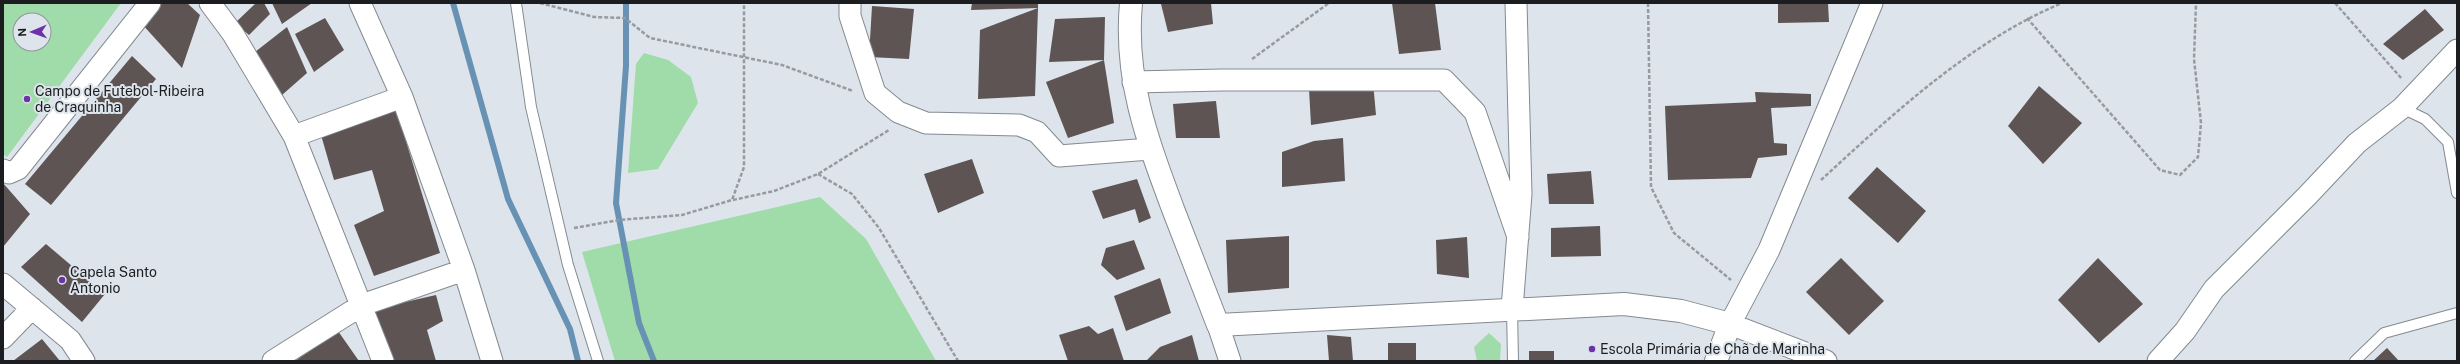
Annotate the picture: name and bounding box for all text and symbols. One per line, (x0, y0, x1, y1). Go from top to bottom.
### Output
north arrow (12, 12, 52, 52)
text: N (16, 28, 28, 37)
place label: Campo de Futebol-Ribeira de Craquinha (35, 83, 204, 115)
marker: Campo de Futebol-Ribeira de Craquinha (22, 94, 32, 104)
place label: Capela Santo Antonio (70, 264, 157, 296)
marker: Capela Santo Antonio (57, 275, 67, 285)
place label: Escola Primária de Chã de Marinha (1600, 341, 1825, 357)
marker: Escola Primária de Chã de Marinha (1587, 344, 1597, 354)

